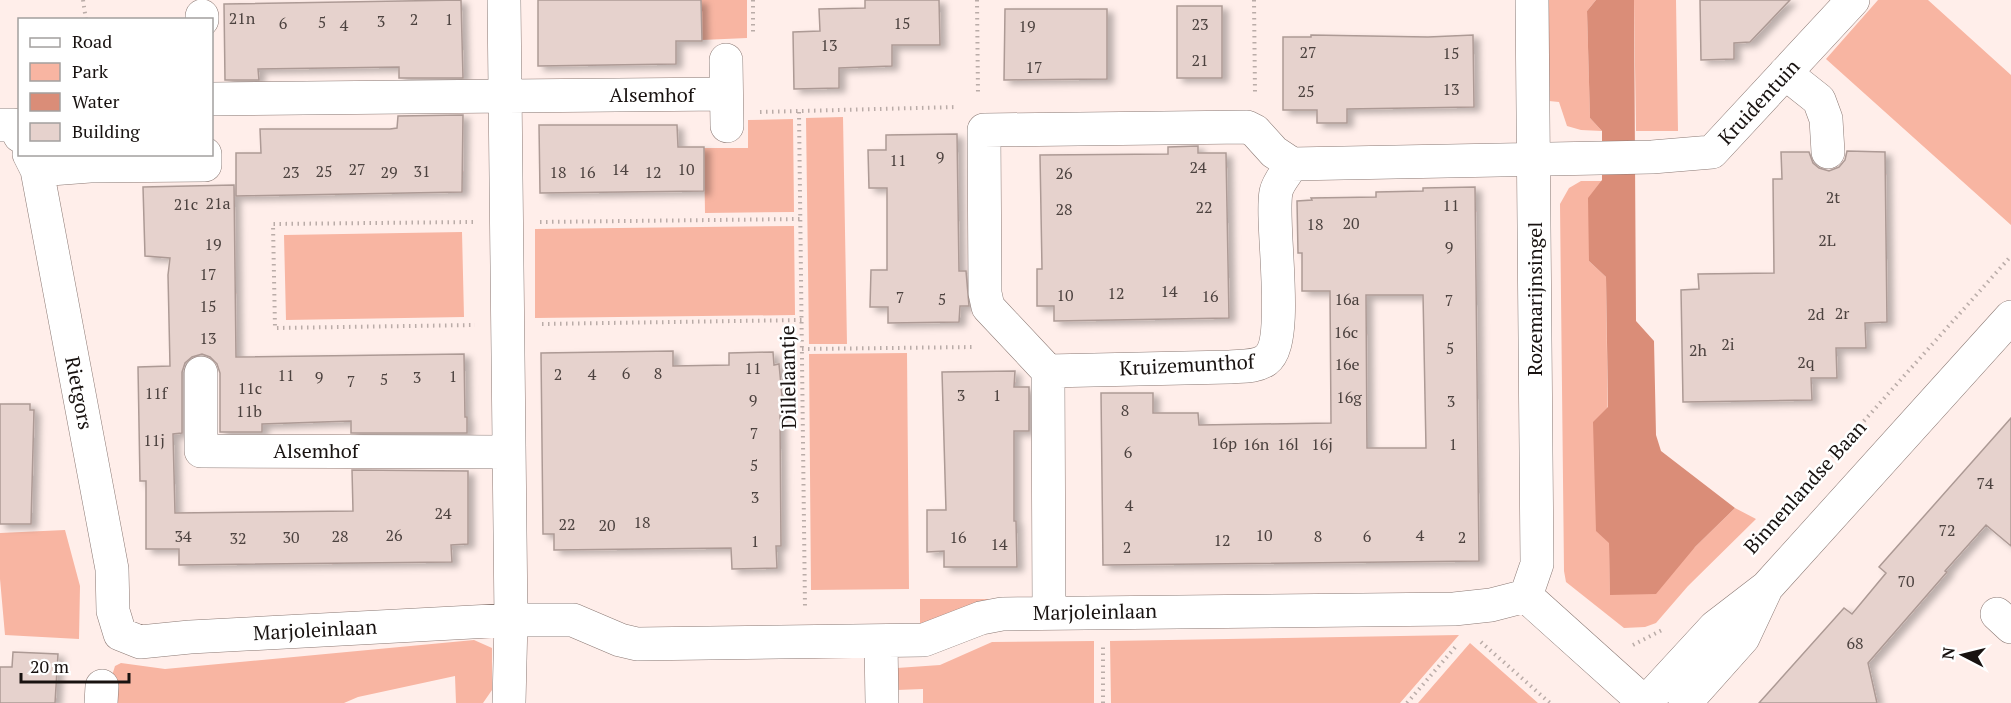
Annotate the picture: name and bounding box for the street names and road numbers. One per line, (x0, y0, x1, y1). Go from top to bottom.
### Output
street label: Kruidentuin (1712, 53, 1805, 150)
street label: Alsemhof (609, 81, 696, 108)
street label: Rozemarijnsingel (1521, 222, 1548, 376)
street label: Dillelaantje (773, 325, 802, 429)
street label: Kruizemunthof (1119, 347, 1256, 382)
street label: Rietgors (59, 354, 100, 432)
street label: Binnenlandse Baan (1737, 414, 1872, 559)
street label: Alsemhof (273, 437, 360, 464)
street label: Marjoleinlaan (1033, 597, 1157, 626)
street label: Marjoleinlaan (252, 613, 378, 646)

